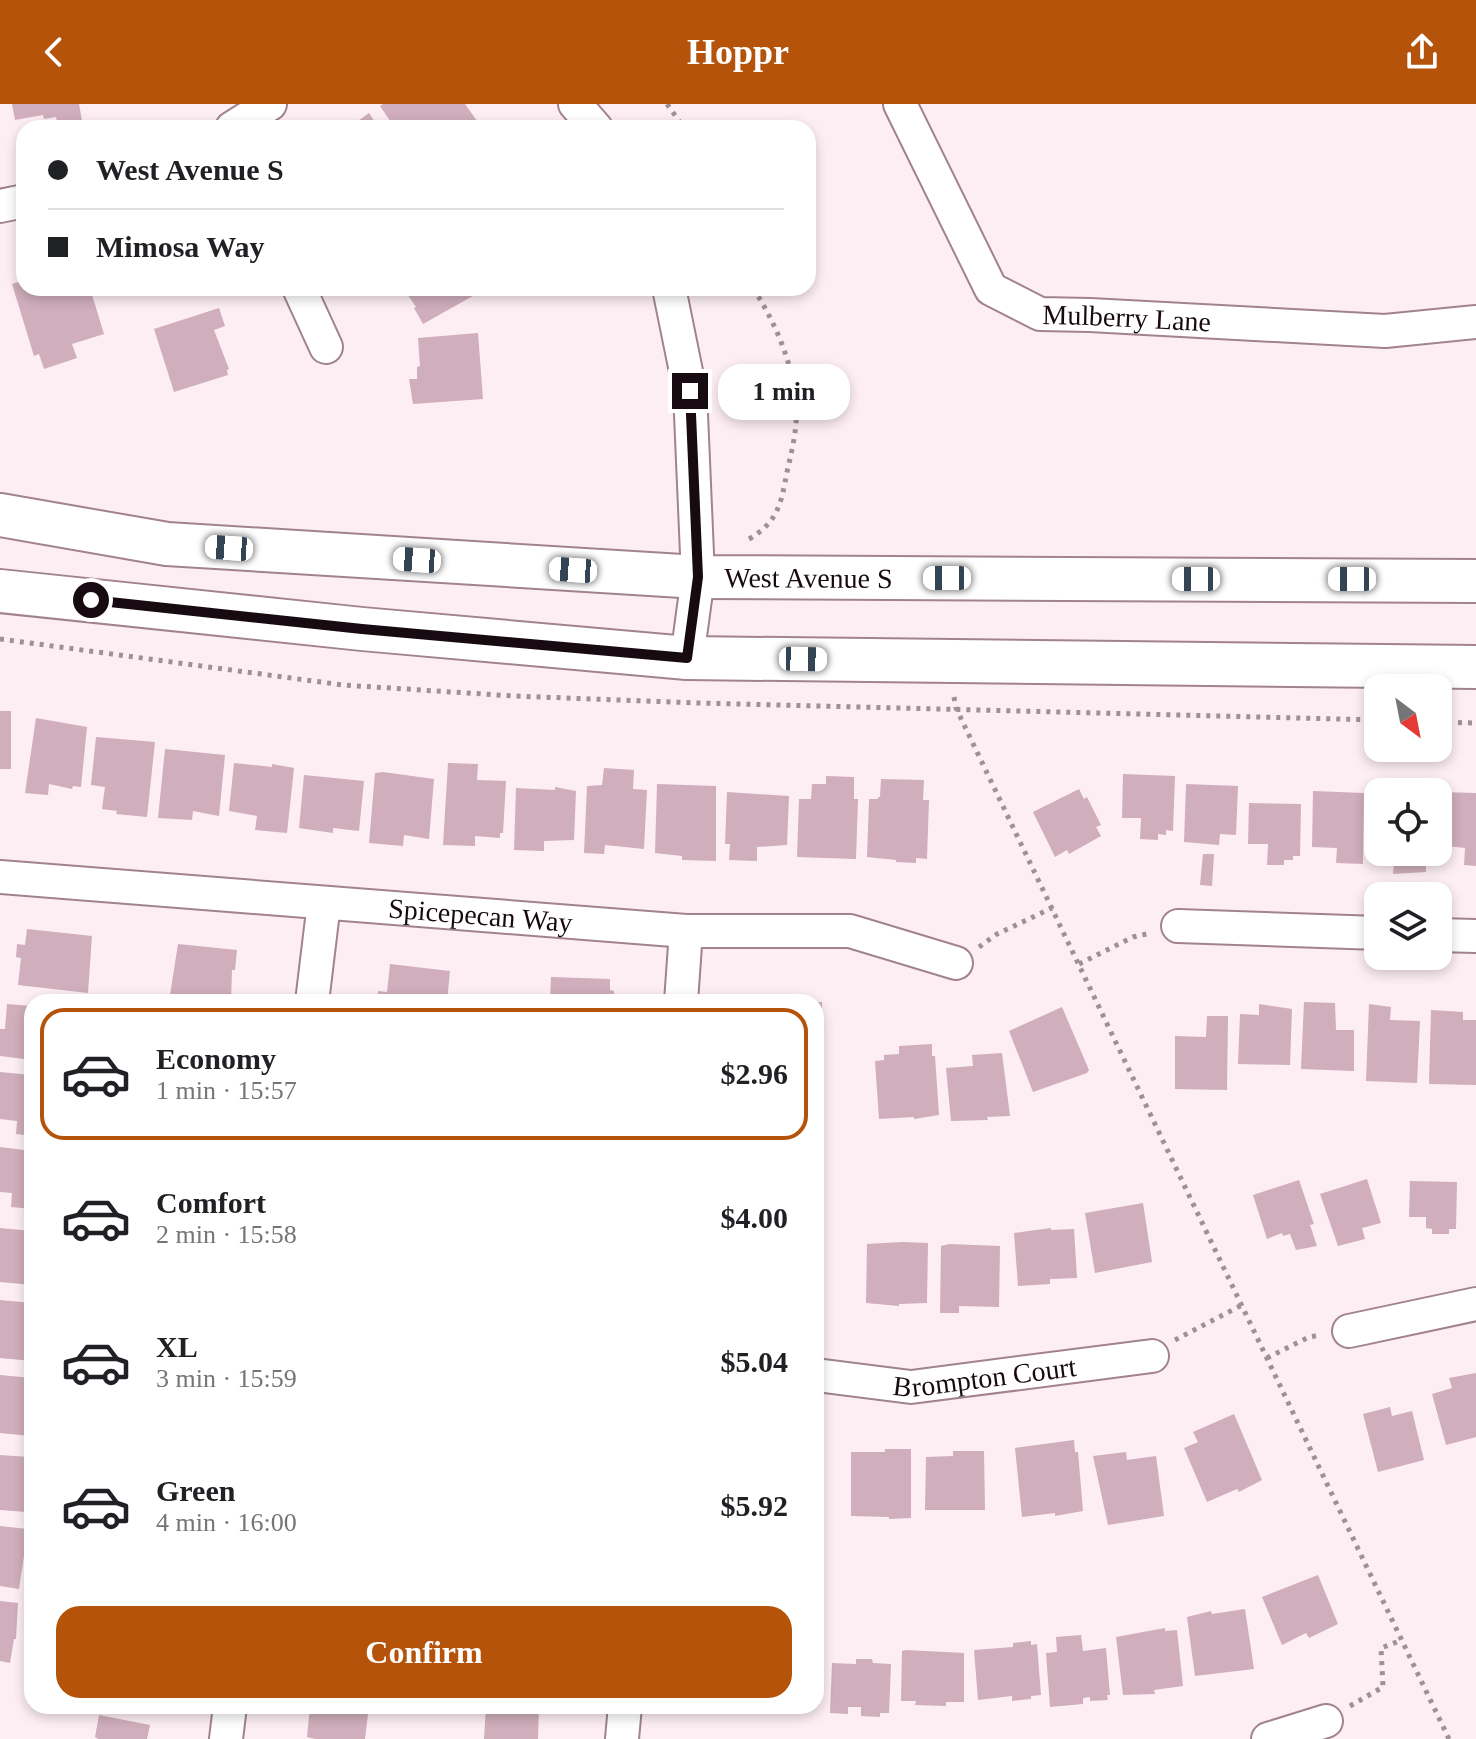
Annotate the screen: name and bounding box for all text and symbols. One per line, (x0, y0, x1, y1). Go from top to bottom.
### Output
icon: back (32, 30, 76, 74)
icon: share (1400, 30, 1444, 74)
text: Hoppr (687, 32, 789, 72)
text: West Avenue S (96, 153, 284, 186)
text: Mimosa Way (96, 230, 265, 263)
street label: Mulberry Lane (1042, 299, 1212, 337)
callout: 1 min (718, 363, 850, 419)
route end (672, 373, 708, 409)
text: 1 min (753, 377, 815, 406)
car (204, 534, 254, 562)
car (392, 546, 442, 574)
car (548, 556, 598, 584)
street label: West Avenue S (724, 562, 893, 594)
car (923, 566, 971, 590)
car (1172, 567, 1220, 591)
car (1328, 567, 1376, 591)
route start (73, 582, 109, 618)
car (779, 647, 827, 671)
north arrow (1364, 674, 1452, 762)
map controls (1364, 674, 1452, 970)
button: locate (1364, 778, 1452, 866)
button: layers (1364, 882, 1452, 970)
street label: Spicepecan Way (387, 892, 574, 938)
icon: car (60, 1038, 132, 1110)
text: Economy (156, 1042, 276, 1075)
text: $2.96 (721, 1057, 788, 1090)
text: 1 min · 15:57 (156, 1076, 297, 1105)
icon: car (60, 1182, 132, 1254)
text: Comfort (156, 1186, 266, 1219)
text: $4.00 (721, 1201, 788, 1234)
text: 2 min · 15:58 (156, 1220, 297, 1249)
icon: car (60, 1326, 132, 1398)
text: XL (156, 1330, 198, 1363)
text: $5.04 (721, 1345, 788, 1378)
street label: Brompton Court (891, 1350, 1078, 1402)
text: 3 min · 15:59 (156, 1364, 297, 1393)
icon: car (60, 1470, 132, 1542)
text: Green (156, 1474, 235, 1507)
text: $5.92 (721, 1489, 788, 1522)
text: 4 min · 16:00 (156, 1508, 297, 1537)
button: Confirm (56, 1606, 792, 1698)

